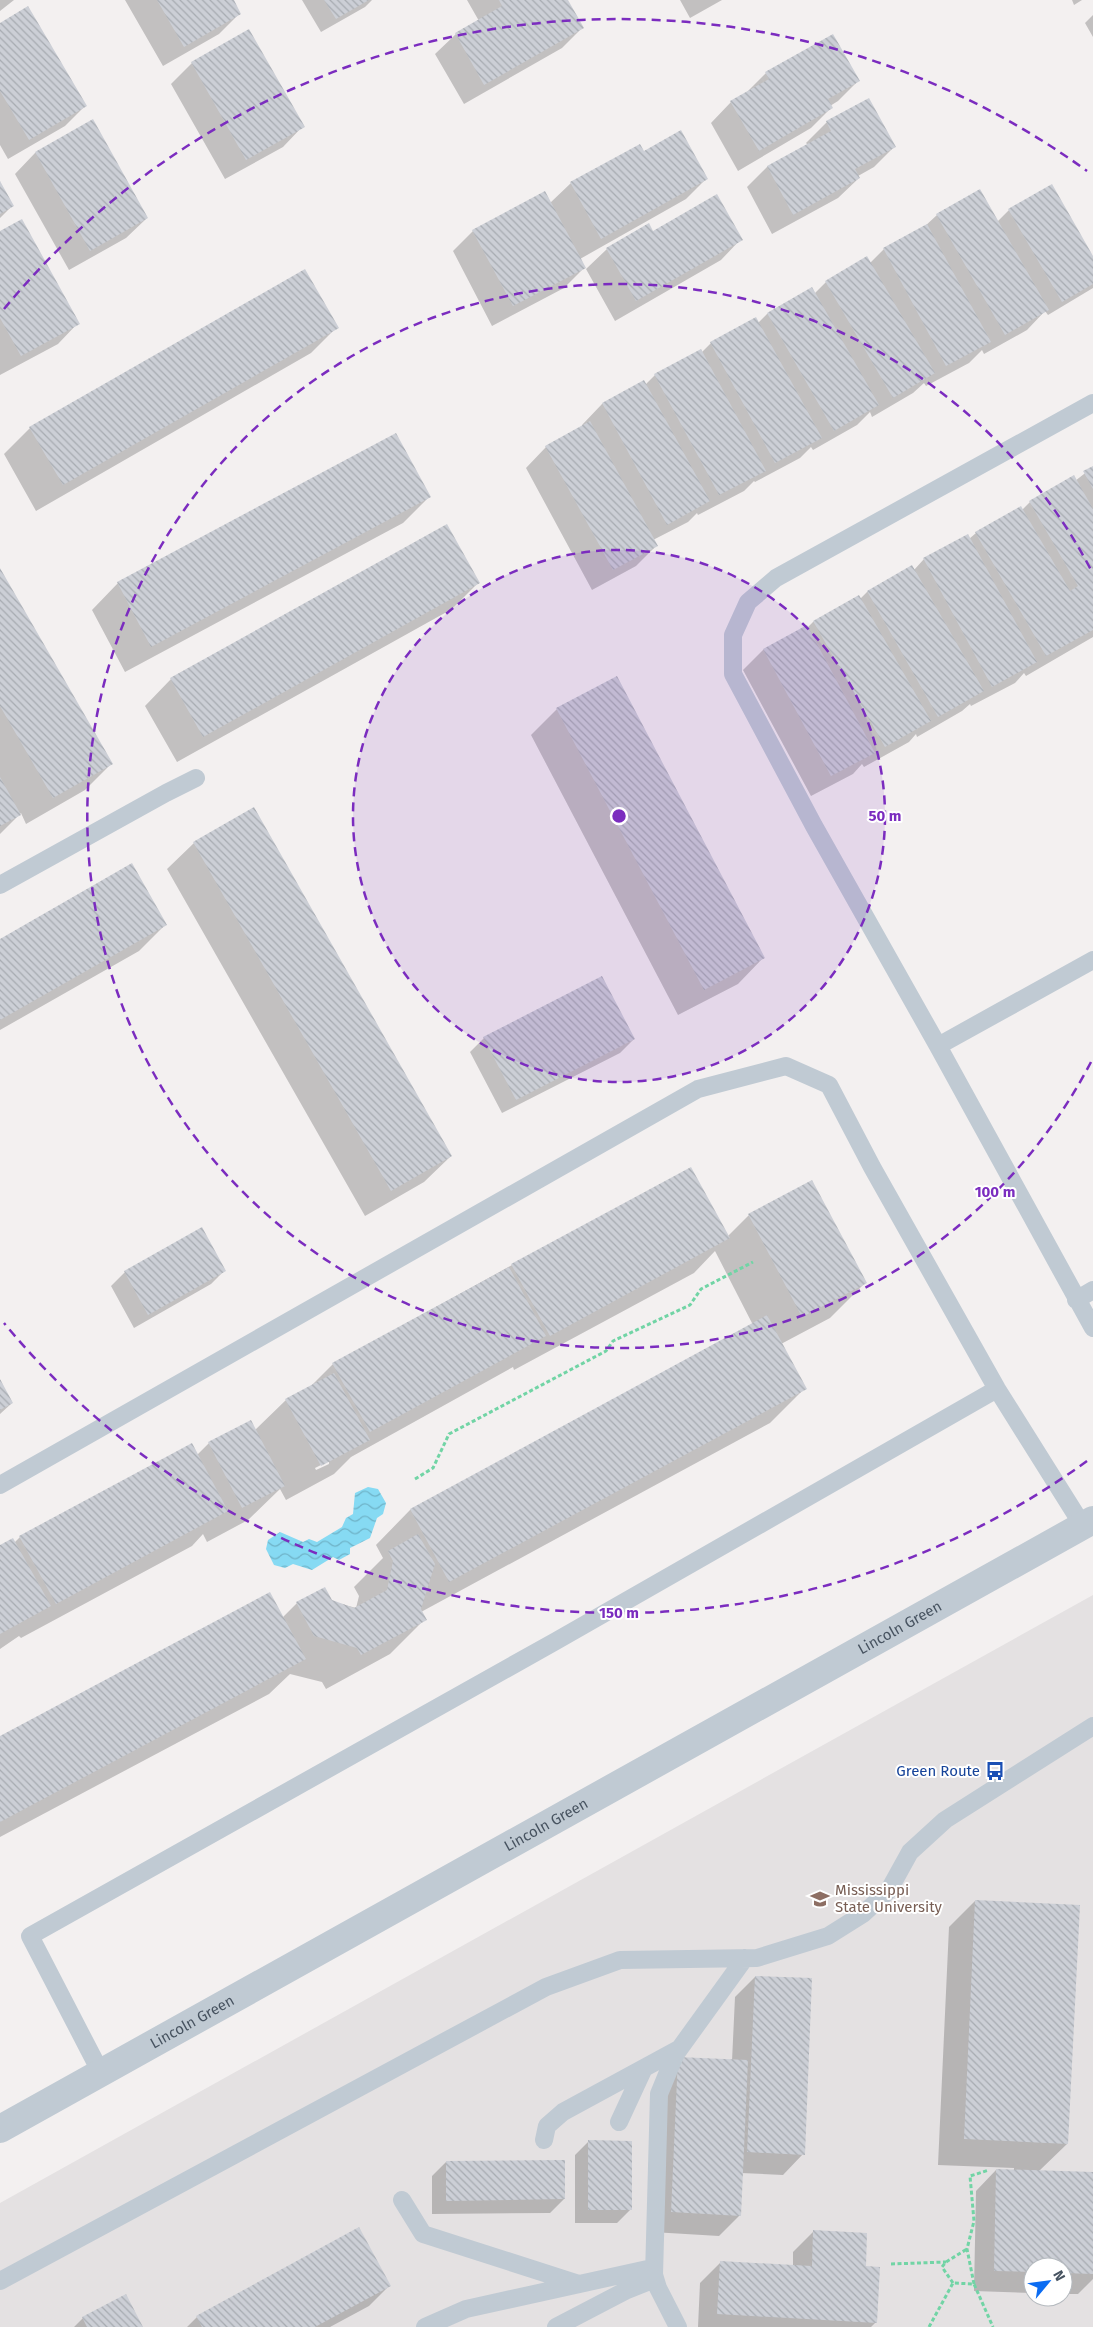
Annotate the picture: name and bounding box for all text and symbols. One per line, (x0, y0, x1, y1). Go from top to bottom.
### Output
centre of rings (610, 807, 628, 825)
text: 50 m (868, 807, 902, 825)
text: 100 m (975, 1183, 1015, 1201)
street label: Lincoln Green (855, 1597, 945, 1658)
text: 150 m (599, 1604, 639, 1622)
bus stop icon: Green Route (984, 1760, 1006, 1782)
place label: Green Route (896, 1762, 980, 1780)
street label: Lincoln Green (501, 1794, 591, 1855)
place label: Mississippi State University (835, 1881, 943, 1916)
school or university icon: Mississippi State University (809, 1888, 831, 1910)
street label: Lincoln Green (147, 1991, 237, 2052)
north arrow (1023, 2257, 1073, 2307)
text: N (1049, 2268, 1069, 2284)

